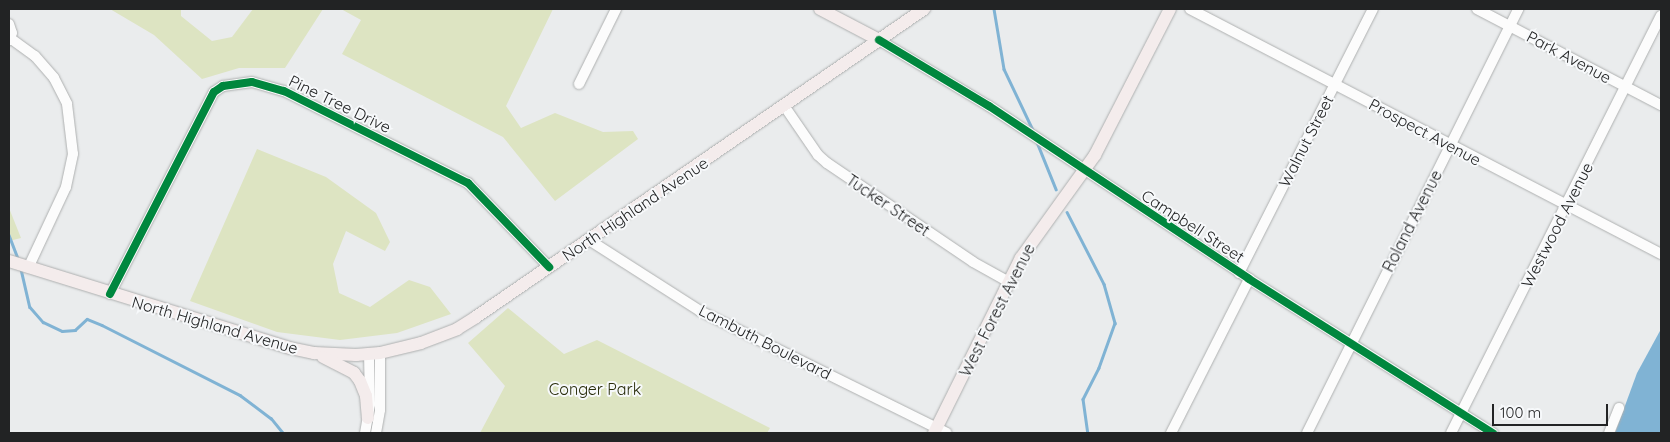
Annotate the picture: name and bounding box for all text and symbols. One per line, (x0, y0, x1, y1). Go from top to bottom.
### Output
street label: Park Avenue (1523, 27, 1615, 87)
street label: Pine Tree Drive (286, 71, 394, 137)
street label: Walnut Street (1275, 92, 1337, 190)
street label: Prospect Avenue (1366, 94, 1484, 170)
street label: North Highland Avenue (558, 153, 712, 265)
street label: Westwood Avenue (1517, 159, 1597, 291)
street label: Roland Avenue (1378, 167, 1446, 275)
street label: Tucker Street (843, 170, 933, 240)
street label: Campbell Street (1138, 186, 1248, 266)
street label: West Forest Avenue (955, 240, 1039, 380)
street label: North Highland Avenue (130, 292, 300, 358)
street label: Lambuth Boulevard (696, 300, 834, 384)
park label: Conger Park (549, 379, 641, 399)
scale bar (1495, 394, 1611, 426)
text: 100 m (1500, 403, 1541, 422)

